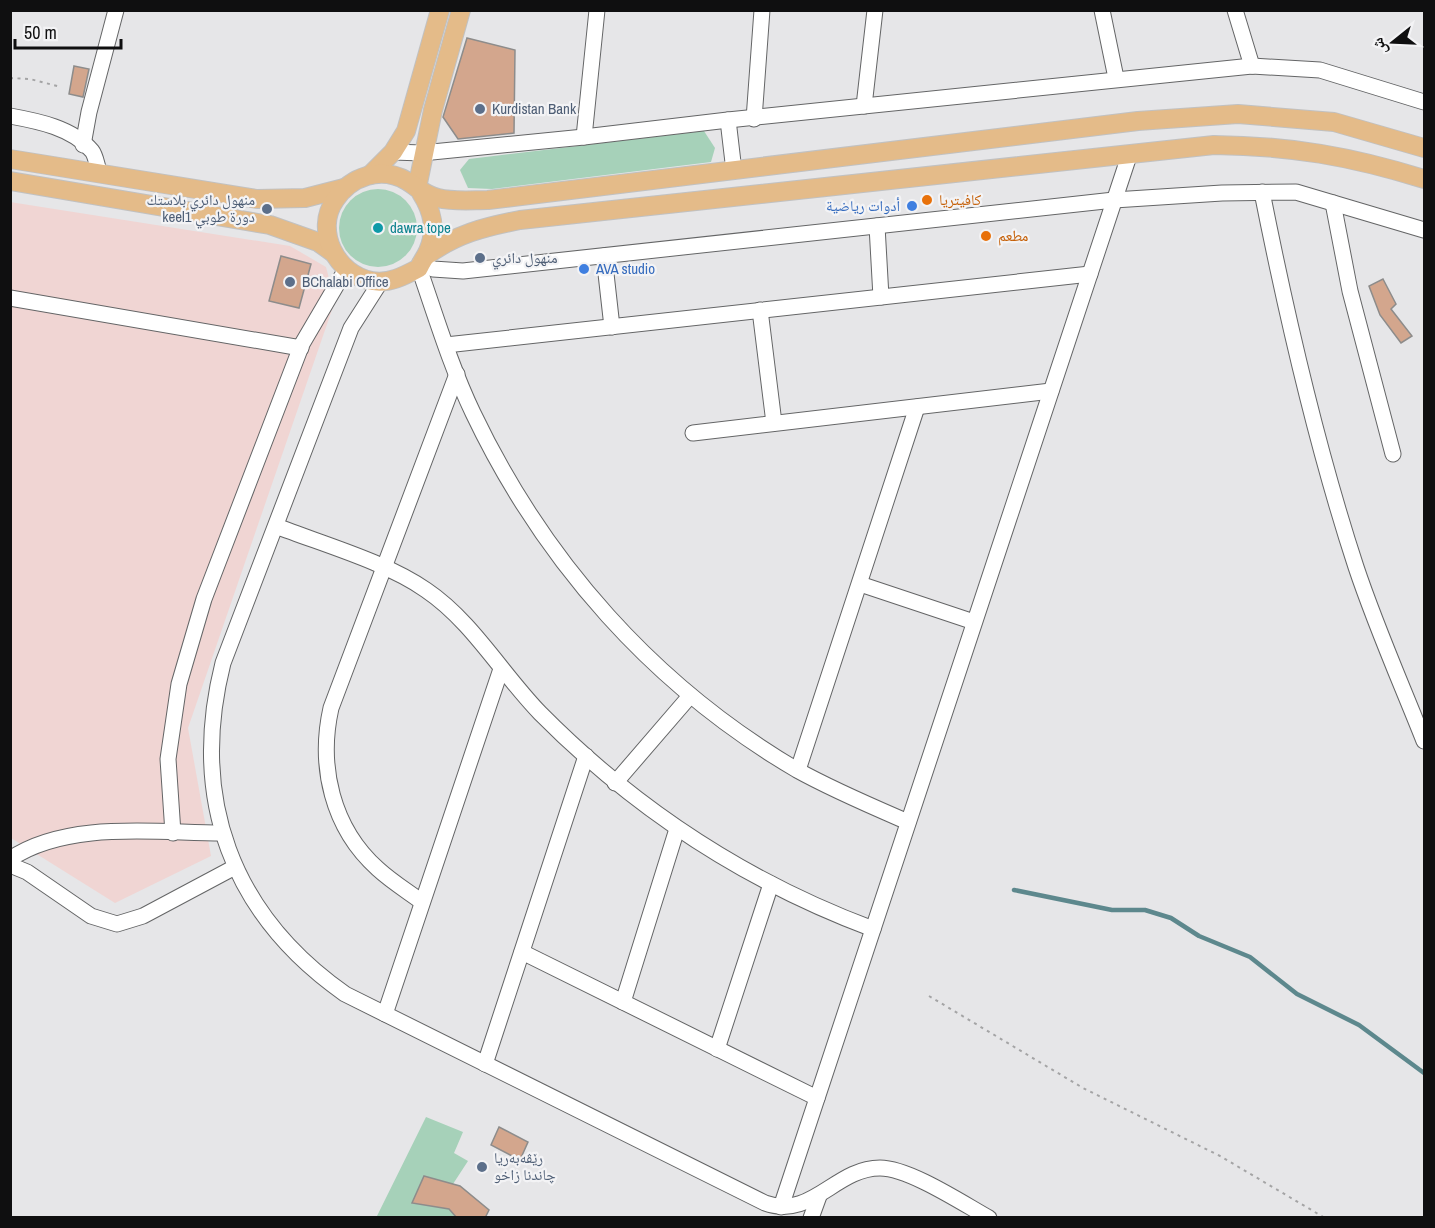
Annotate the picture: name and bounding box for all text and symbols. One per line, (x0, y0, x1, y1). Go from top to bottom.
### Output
scale bar (15, 12, 122, 50)
north arrow (1363, 12, 1423, 72)
text: 50 m (24, 20, 57, 45)
text: ش (1366, 35, 1392, 58)
place label: Kurdistan Bank (492, 98, 577, 119)
marker: Kurdistan Bank (473, 102, 487, 116)
place label: منهول دائري بلاستك keel1 دورة طوبي (146, 189, 255, 229)
place label: كافيتريا (939, 189, 981, 210)
marker: كافيتريا (920, 193, 934, 207)
place label: أدوات رياضية (826, 195, 900, 216)
marker: أدوات رياضية (905, 199, 919, 213)
marker: منهول دائري بلاستك keel1 دورة طوبي (260, 202, 274, 216)
place label: dawra tope (390, 217, 451, 238)
marker: dawra tope (371, 221, 385, 235)
place label: مطعم (998, 225, 1029, 246)
marker: مطعم (979, 229, 993, 243)
place label: منهول دائري (492, 247, 558, 270)
marker: منهول دائري (473, 251, 487, 265)
place label: AVA studio (595, 258, 655, 279)
marker: AVA studio (577, 262, 591, 276)
place label: BChalabi Office (302, 271, 389, 292)
marker: BChalabi Office (283, 275, 297, 289)
place label: رێڤه‌به‌ريا چاندنا زاخو (494, 1147, 556, 1185)
marker: رێڤه‌به‌ريا چاندنا زاخو (475, 1160, 489, 1174)

